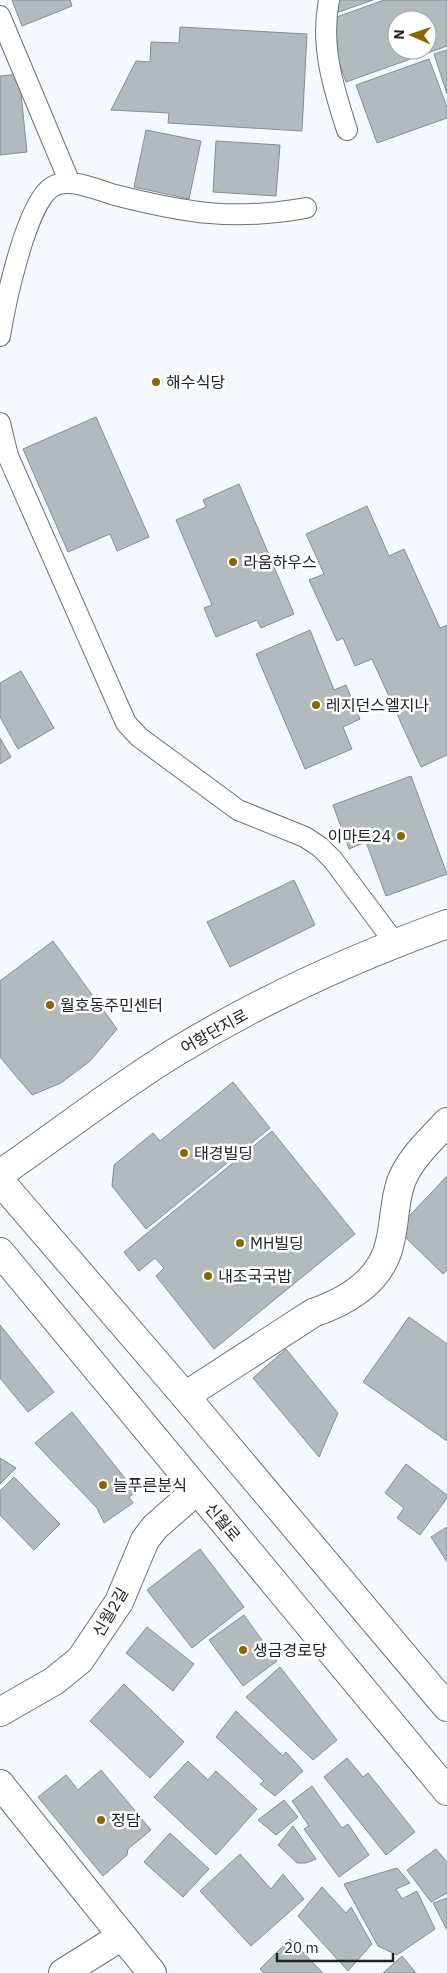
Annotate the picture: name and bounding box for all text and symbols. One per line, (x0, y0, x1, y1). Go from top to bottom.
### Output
north arrow (387, 10, 437, 60)
text: N (390, 29, 408, 40)
place label: 해수식당 (166, 372, 225, 392)
marker: 해수식당 (150, 376, 162, 388)
place label: 라움하우스 (243, 552, 317, 572)
marker: 라움하우스 (227, 556, 239, 568)
place label: 레지던스엘지나 (326, 695, 429, 715)
marker: 레지던스엘지나 (310, 699, 322, 711)
place label: 이마트24 (328, 826, 391, 846)
marker: 이마트24 (395, 830, 407, 842)
place label: 월호동주민센터 (60, 995, 163, 1015)
marker: 월호동주민센터 (44, 999, 56, 1011)
street label: 어항단지로 (177, 1004, 251, 1058)
place label: 태경빌딩 (194, 1143, 253, 1163)
marker: 태경빌딩 (178, 1147, 190, 1159)
place label: MH빌딩 (250, 1233, 304, 1253)
marker: MH빌딩 (234, 1237, 246, 1249)
place label: 내조국국밥 (218, 1266, 292, 1286)
marker: 내조국국밥 (202, 1270, 214, 1282)
place label: 늘푸른분식 (113, 1475, 187, 1495)
marker: 늘푸른분식 (97, 1479, 109, 1491)
street label: 신월로 (201, 1499, 245, 1546)
street label: 신월2길 (88, 1584, 132, 1640)
place label: 생금경로당 (253, 1640, 327, 1660)
marker: 생금경로당 (237, 1644, 249, 1656)
place label: 정담 (111, 1810, 141, 1830)
marker: 정담 (95, 1814, 107, 1826)
scale bar (277, 1930, 393, 1962)
text: 20 m (284, 1938, 319, 1957)

